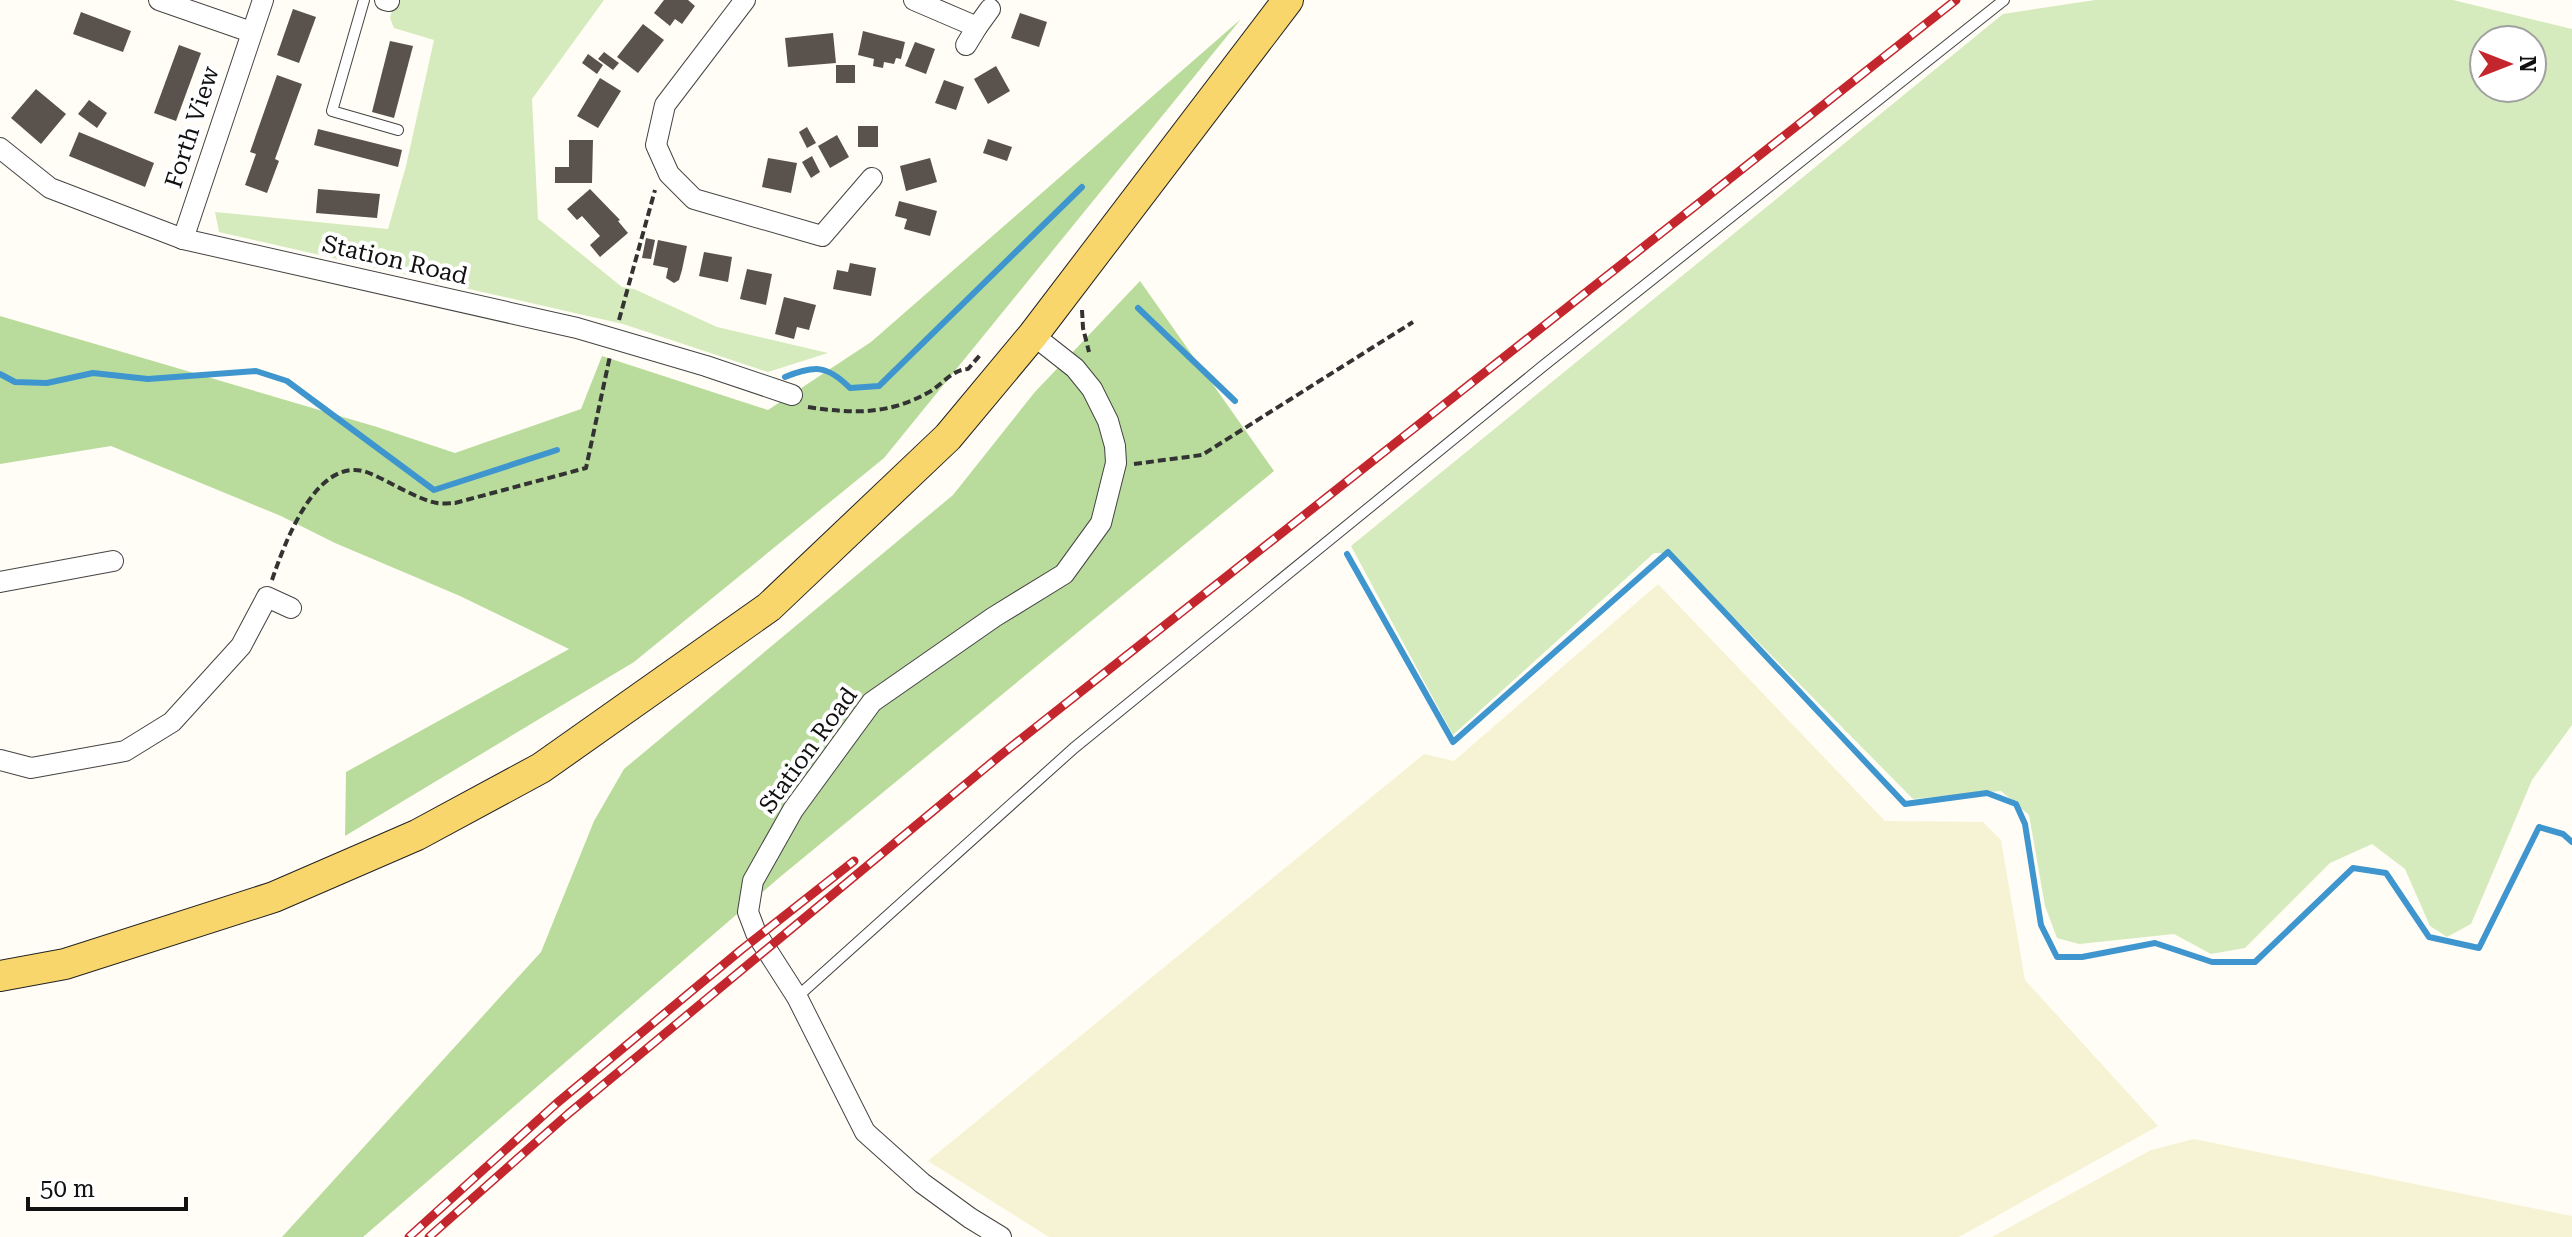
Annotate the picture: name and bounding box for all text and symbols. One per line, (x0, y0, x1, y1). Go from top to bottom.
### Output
north arrow (2468, 24, 2548, 104)
text: N (2515, 56, 2540, 73)
street label: Forth View (159, 63, 225, 191)
street label: Station Road (320, 230, 470, 290)
street label: Station Road (753, 682, 863, 818)
scale bar (28, 1161, 186, 1211)
text: 50 m (40, 1175, 95, 1203)

